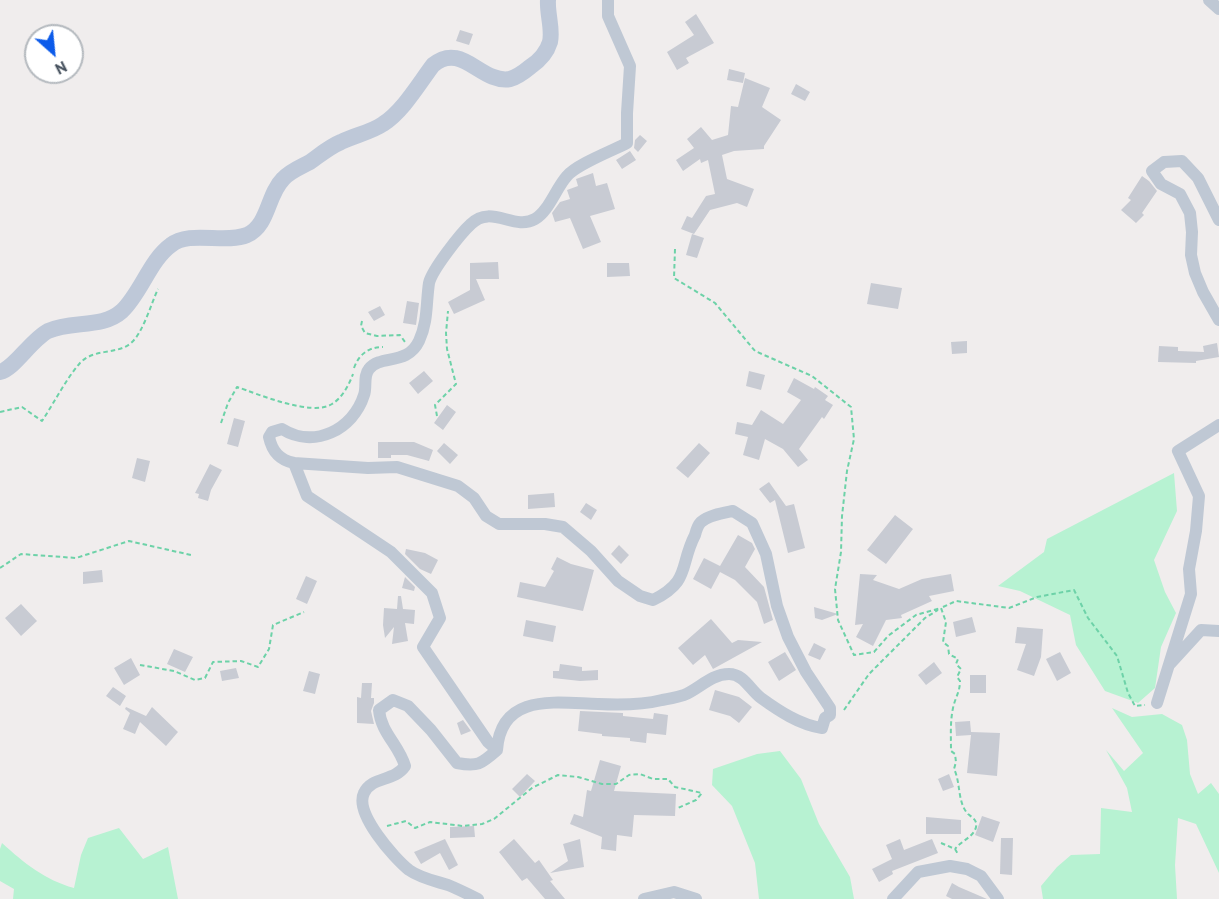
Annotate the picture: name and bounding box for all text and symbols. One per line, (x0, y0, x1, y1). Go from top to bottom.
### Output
north arrow (24, 24, 84, 84)
text: N (52, 57, 70, 80)

